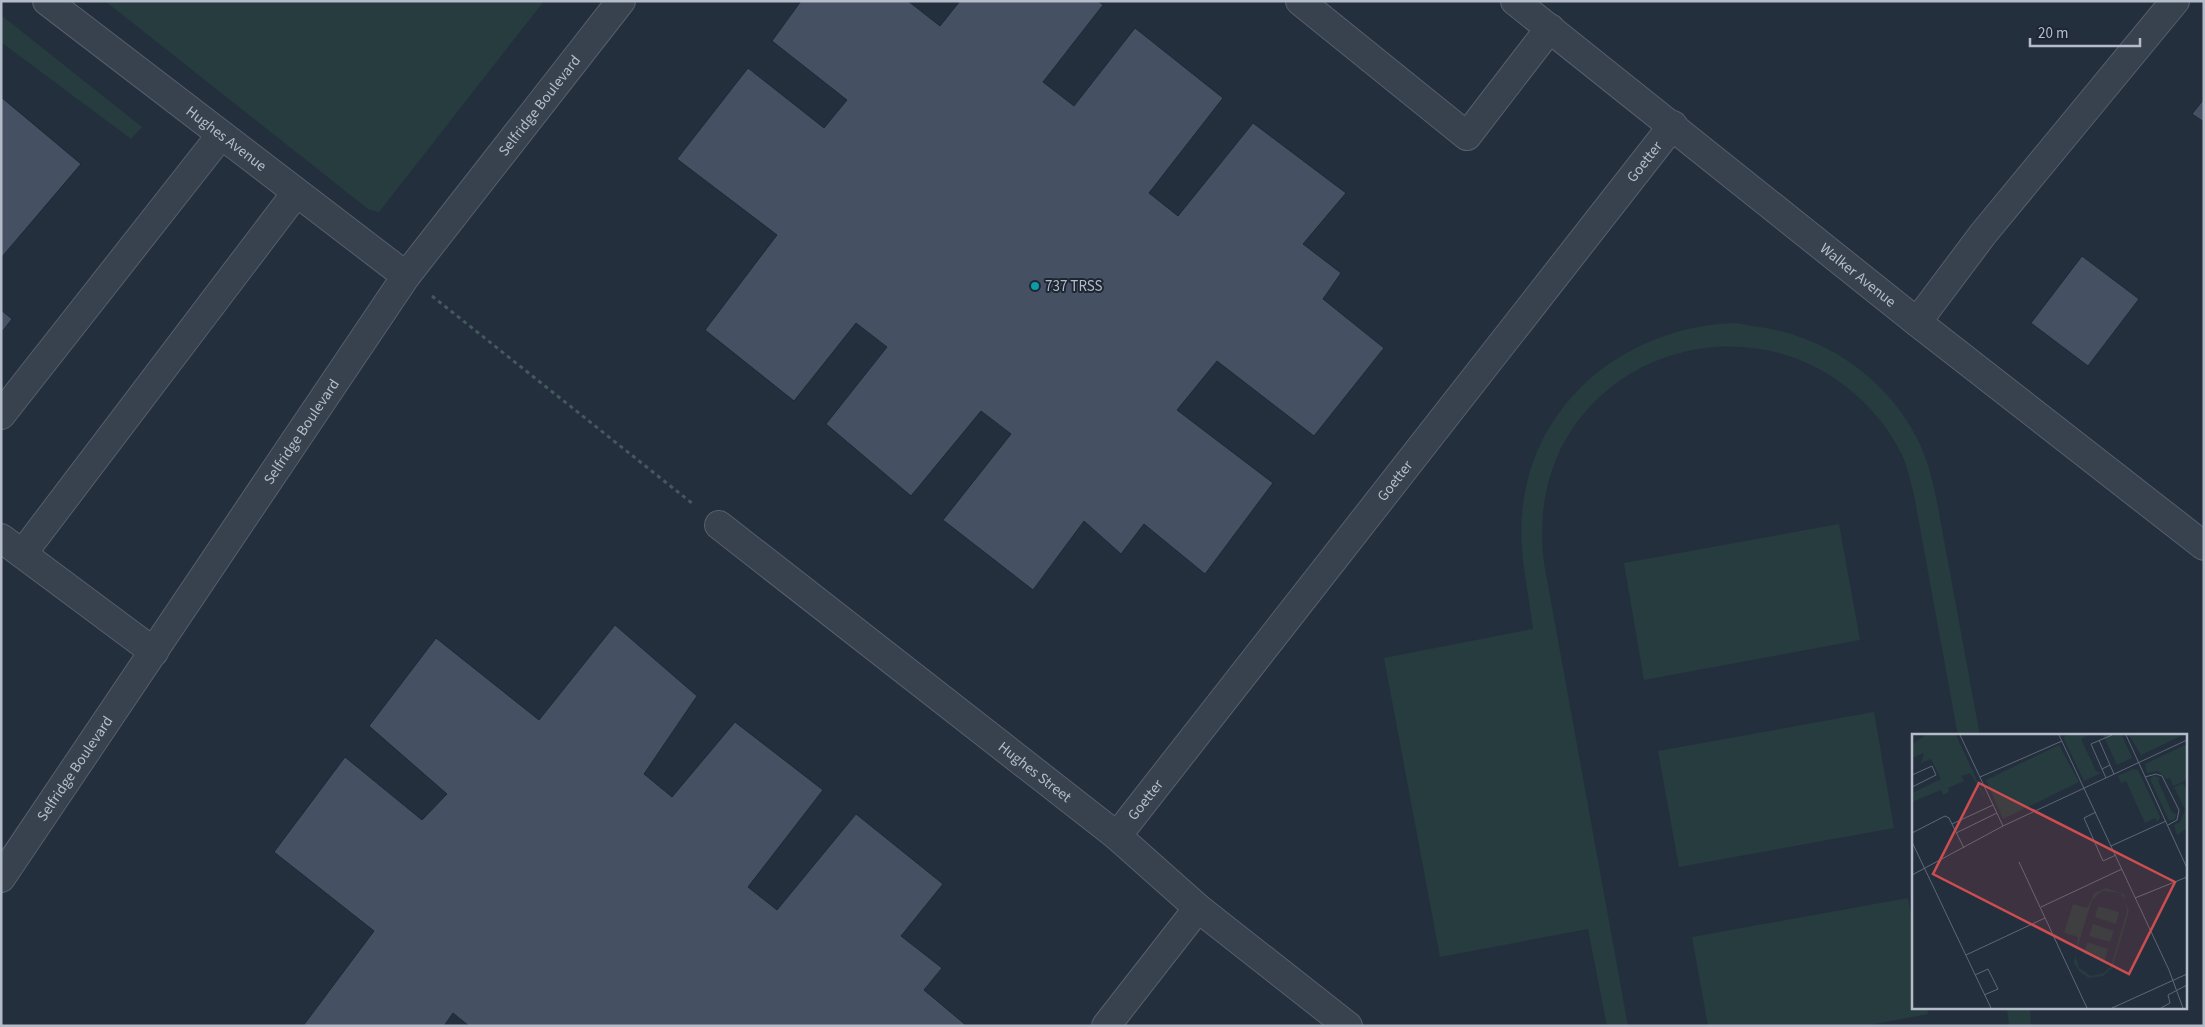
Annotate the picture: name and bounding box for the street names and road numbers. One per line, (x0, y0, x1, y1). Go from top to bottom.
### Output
street label: Selfridge Boulevard (493, 51, 585, 160)
street label: Hughes Avenue (182, 101, 271, 176)
street label: Goetter (1622, 136, 1668, 187)
street label: Walker Avenue (1816, 238, 1901, 312)
street label: Selfridge Boulevard (258, 375, 344, 488)
street label: Goetter (1372, 455, 1418, 506)
street label: Selfridge Boulevard (32, 712, 118, 825)
street label: Hughes Street (994, 737, 1076, 807)
street label: Goetter (1123, 774, 1169, 825)

